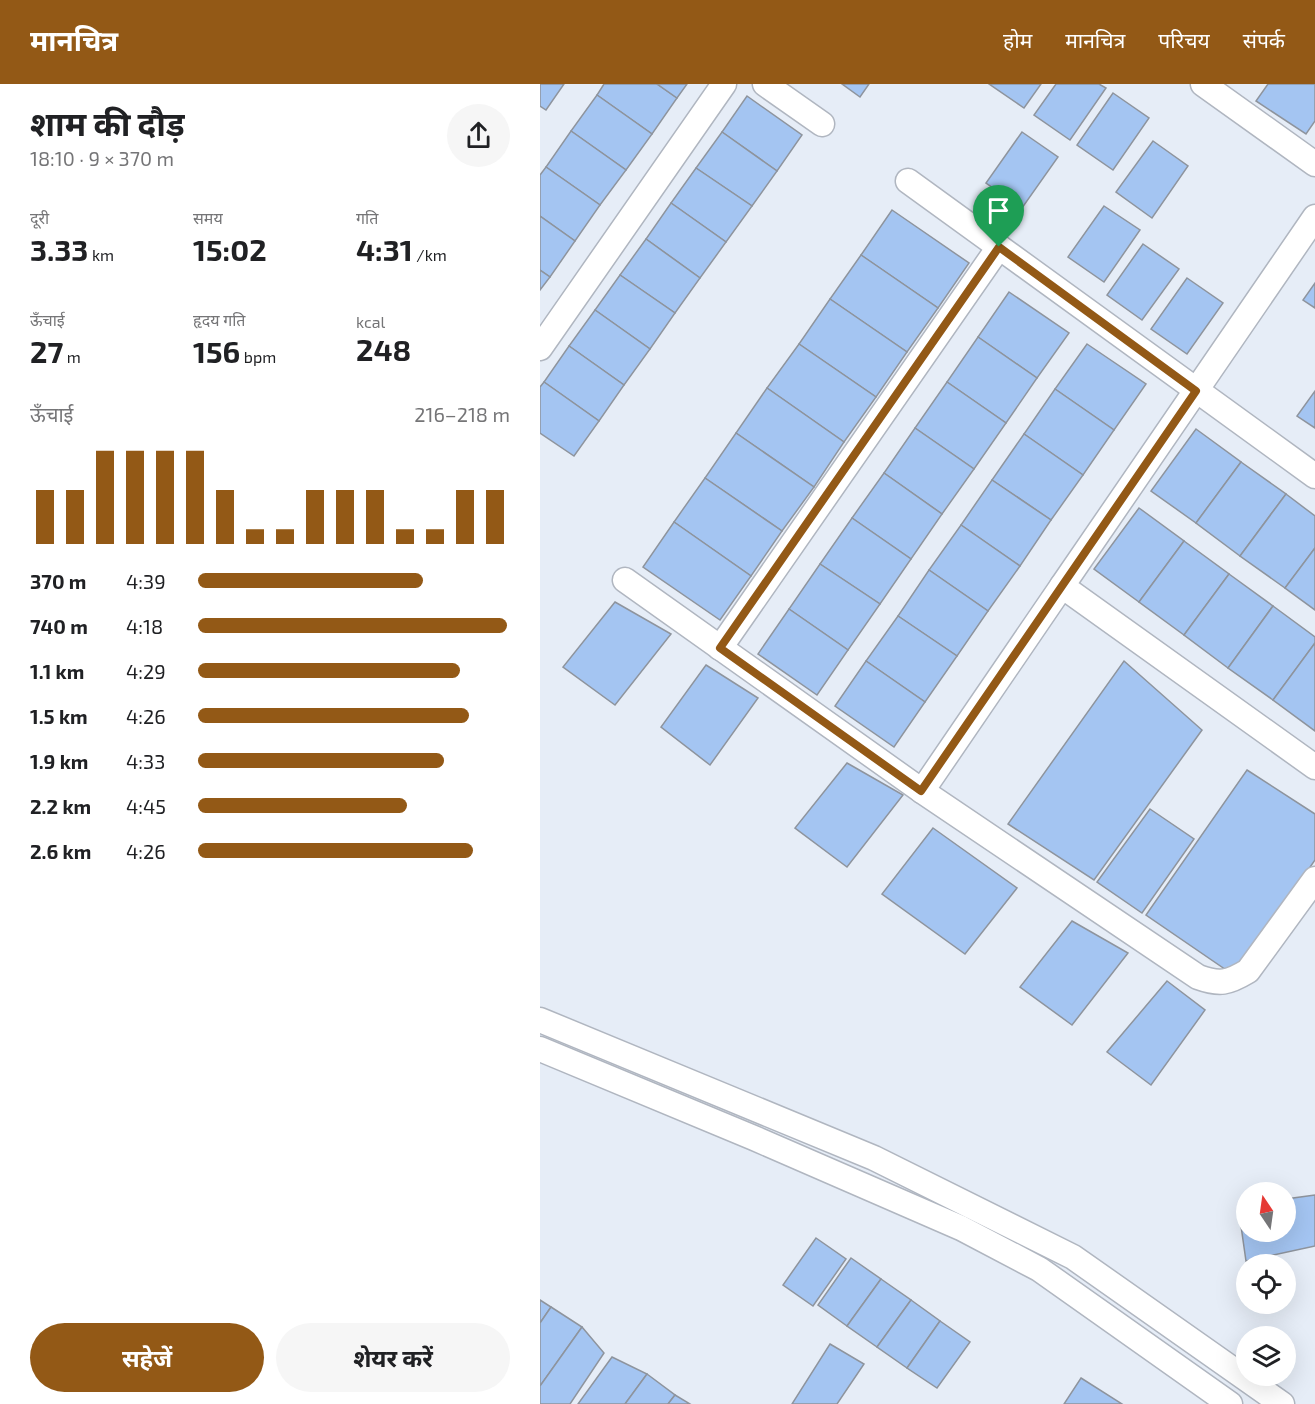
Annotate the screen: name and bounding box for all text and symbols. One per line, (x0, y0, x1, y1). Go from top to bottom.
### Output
text: मानचित्र (30, 23, 118, 57)
text: होम (1003, 27, 1032, 52)
text: मानचित्र (1065, 27, 1125, 52)
text: परिचय (1158, 27, 1210, 52)
text: संपर्क (1243, 27, 1285, 52)
text: शाम की दौड़ (30, 103, 185, 143)
button: share (447, 104, 510, 167)
text: 18:10 · 9 × 370 m (30, 146, 174, 170)
pin (973, 185, 1024, 247)
icon: arrive (982, 194, 1015, 227)
text: दूरी (30, 208, 49, 227)
text: समय (193, 208, 223, 227)
text: गति (356, 208, 378, 227)
text: 3.33 (30, 231, 88, 267)
text: 15:02 (193, 231, 267, 267)
text: 4:31 (356, 231, 413, 267)
text: km (88, 245, 114, 264)
text: /km (413, 245, 447, 264)
text: ऊँचाई (30, 310, 65, 329)
text: हृदय गति (193, 310, 245, 329)
text: kcal (356, 312, 385, 331)
text: 248 (356, 331, 411, 367)
text: 27 (30, 333, 63, 369)
text: 156 (193, 333, 240, 369)
text: m (63, 347, 81, 366)
text: bpm (240, 347, 276, 366)
text: ऊँचाई (30, 402, 73, 426)
text: 216–218 m (414, 402, 510, 426)
text: 370 m (30, 569, 86, 593)
text: 4:39 (126, 569, 166, 593)
text: 740 m (30, 614, 88, 638)
text: 4:18 (126, 614, 163, 638)
text: 1.1 km (30, 659, 84, 683)
text: 4:29 (126, 659, 166, 683)
text: 1.5 km (30, 704, 88, 728)
text: 4:26 (126, 704, 166, 728)
text: 1.9 km (30, 749, 88, 773)
text: 4:33 (126, 749, 165, 773)
text: 2.2 km (30, 794, 91, 818)
text: 4:45 (126, 794, 166, 818)
text: 2.6 km (30, 839, 91, 863)
text: 4:26 (126, 839, 166, 863)
north arrow (1236, 1182, 1296, 1242)
map controls (1236, 1182, 1296, 1386)
button: locate (1236, 1254, 1296, 1314)
button: सहेजें (30, 1323, 264, 1392)
button: शेयर करें (276, 1323, 510, 1392)
button: layers (1236, 1326, 1296, 1386)

